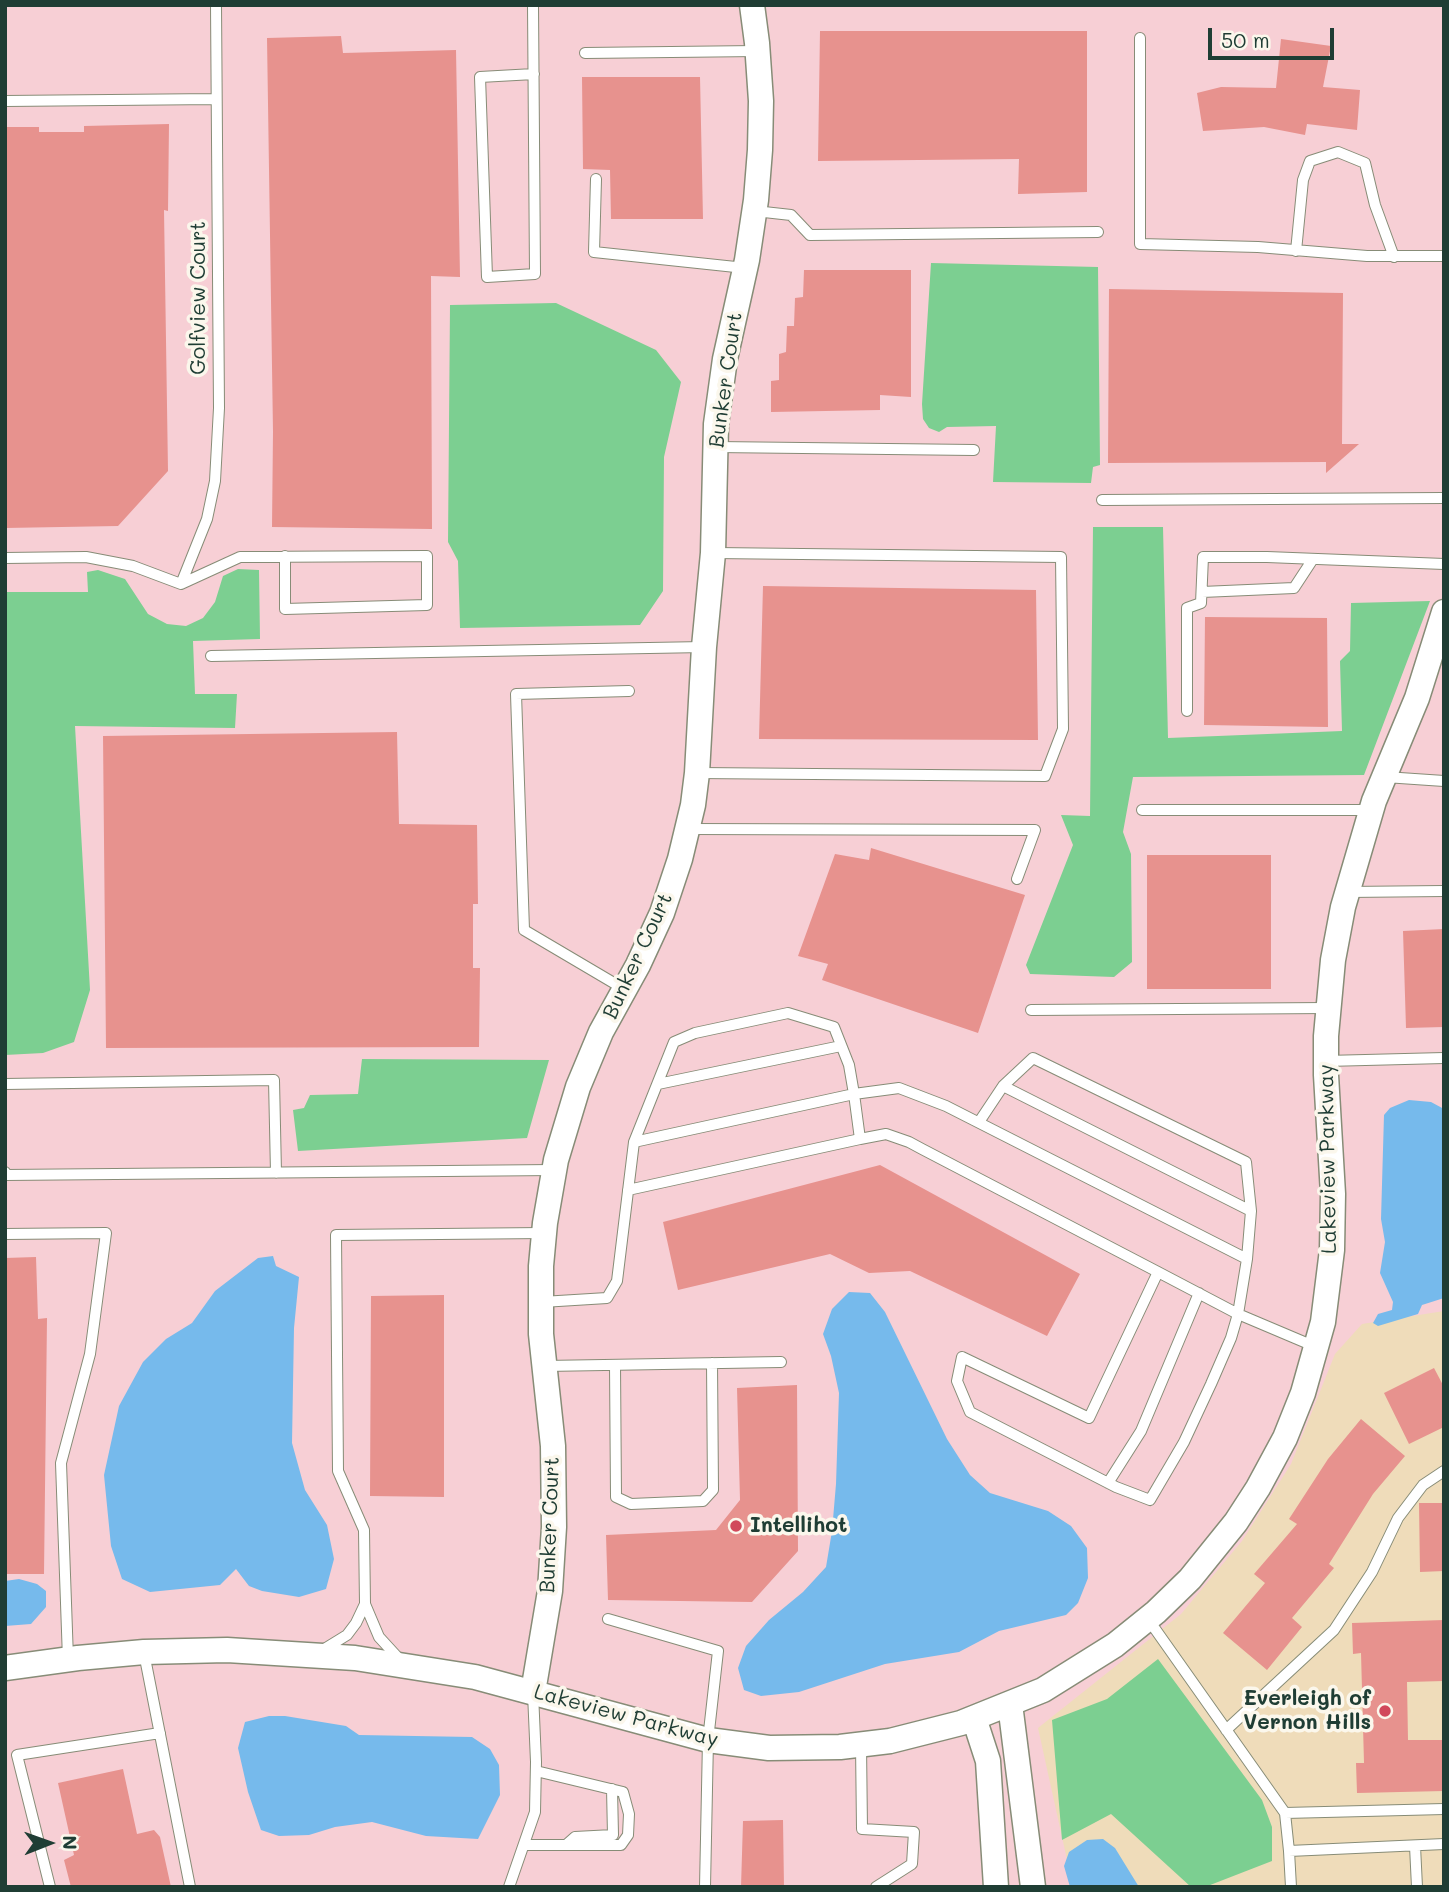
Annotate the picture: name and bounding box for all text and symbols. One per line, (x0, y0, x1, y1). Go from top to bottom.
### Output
scale bar (1211, 14, 1337, 58)
text: 50 m (1221, 26, 1270, 53)
street label: Golfview Court (186, 221, 212, 375)
street label: Bunker Court (704, 311, 748, 449)
street label: Bunker Court (598, 889, 678, 1023)
street label: Lakeview Parkway (1314, 1064, 1342, 1254)
street label: Bunker Court (535, 1456, 565, 1594)
place label: Intellihot (750, 1513, 847, 1539)
marker: Intellihot (728, 1518, 744, 1534)
street label: Lakeview Parkway (531, 1679, 721, 1753)
place label: Everleigh of Vernon Hills (1243, 1686, 1371, 1736)
marker: Everleigh of Vernon Hills (1377, 1703, 1393, 1719)
north arrow (14, 1808, 84, 1878)
text: N (58, 1835, 83, 1850)

